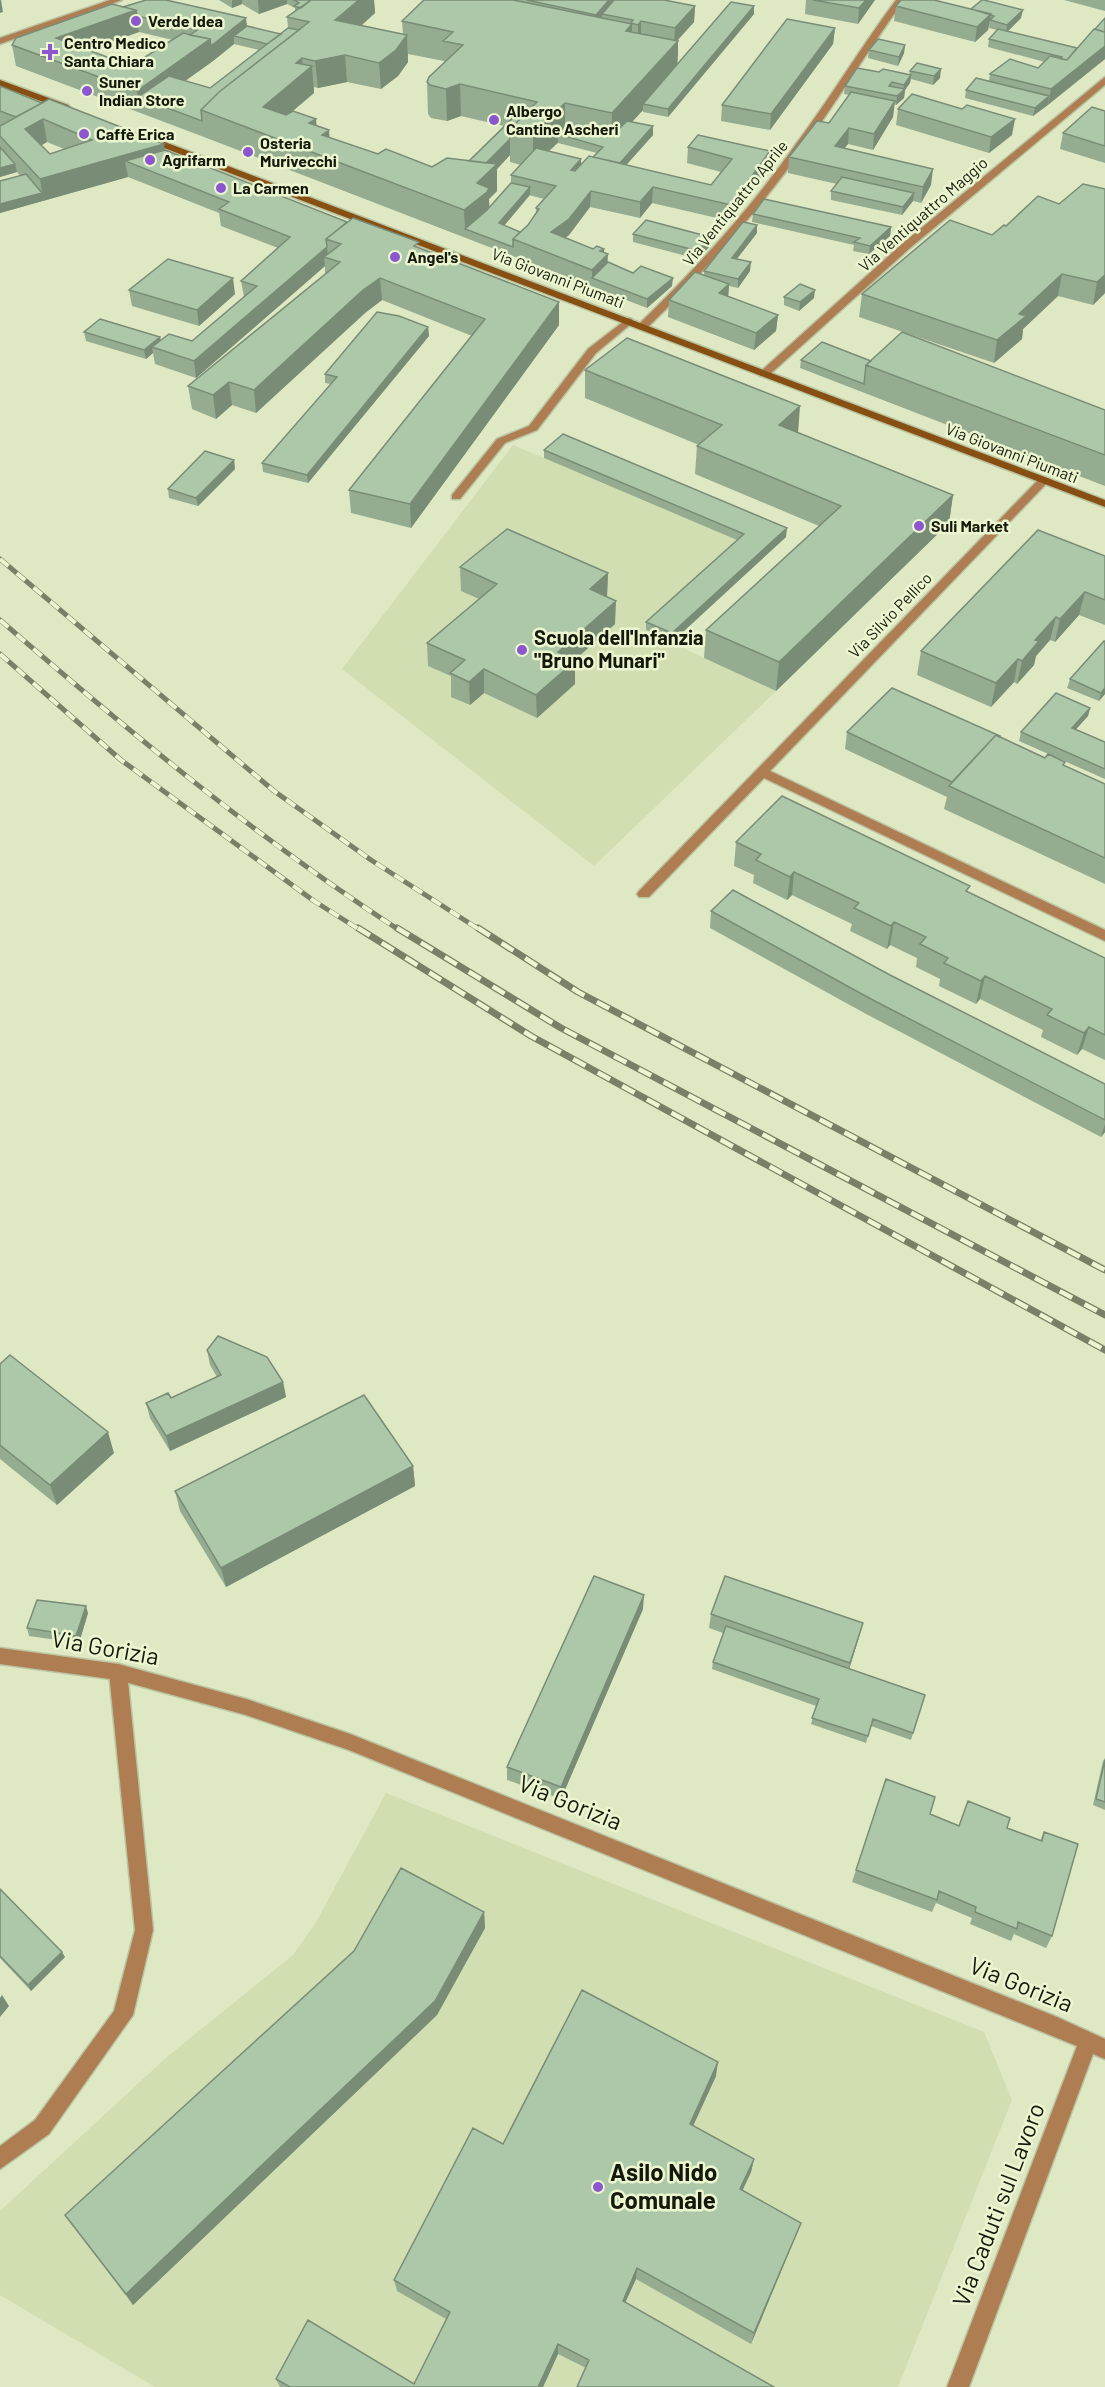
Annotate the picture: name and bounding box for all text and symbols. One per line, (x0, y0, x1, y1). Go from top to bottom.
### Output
place label: Verde Idea (148, 11, 223, 30)
marker: Verde Idea (129, 14, 143, 28)
place label: Centro Medico Santa Chiara (64, 33, 166, 70)
marker: Centro Medico Santa Chiara (41, 43, 59, 61)
place label: Suner Indian Store (99, 72, 185, 109)
marker: Suner Indian Store (80, 84, 94, 98)
place label: Albergo Cantine Ascheri (506, 101, 619, 138)
marker: Albergo Cantine Ascheri (487, 113, 501, 127)
place label: Caffè Erica (96, 124, 174, 143)
marker: Caffè Erica (77, 127, 91, 141)
place label: Osteria Murivecchi (260, 133, 337, 170)
street label: Via Ventiquattro Aprile (678, 136, 791, 269)
marker: Osteria Murivecchi (241, 145, 255, 159)
place label: Agrifarm (162, 150, 226, 169)
street label: Via Ventiquattro Maggio (854, 152, 991, 275)
marker: Agrifarm (143, 153, 157, 167)
place label: La Carmen (233, 178, 309, 197)
marker: La Carmen (214, 181, 228, 195)
street label: Via Giovanni Piumati (489, 243, 627, 312)
place label: Angel's (407, 247, 458, 266)
marker: Angel's (388, 250, 402, 264)
street label: Via Giovanni Piumati (943, 418, 1081, 487)
place label: Suli Market (931, 516, 1009, 535)
marker: Suli Market (912, 519, 926, 533)
street label: Via Silvio Pellico (844, 568, 935, 661)
place label: Scuola dell'Infanzia "Bruno Munari" (534, 625, 704, 672)
marker: Scuola dell'Infanzia "Bruno Munari" (515, 643, 529, 657)
street label: Via Gorizia (49, 1623, 161, 1670)
street label: Via Gorizia (515, 1768, 627, 1835)
street label: Via Gorizia (966, 1950, 1078, 2017)
street label: Via Caduti sul Lavoro (945, 2099, 1050, 2310)
place label: Asilo Nido Comunale (610, 2157, 717, 2214)
marker: Asilo Nido Comunale (591, 2180, 605, 2194)

